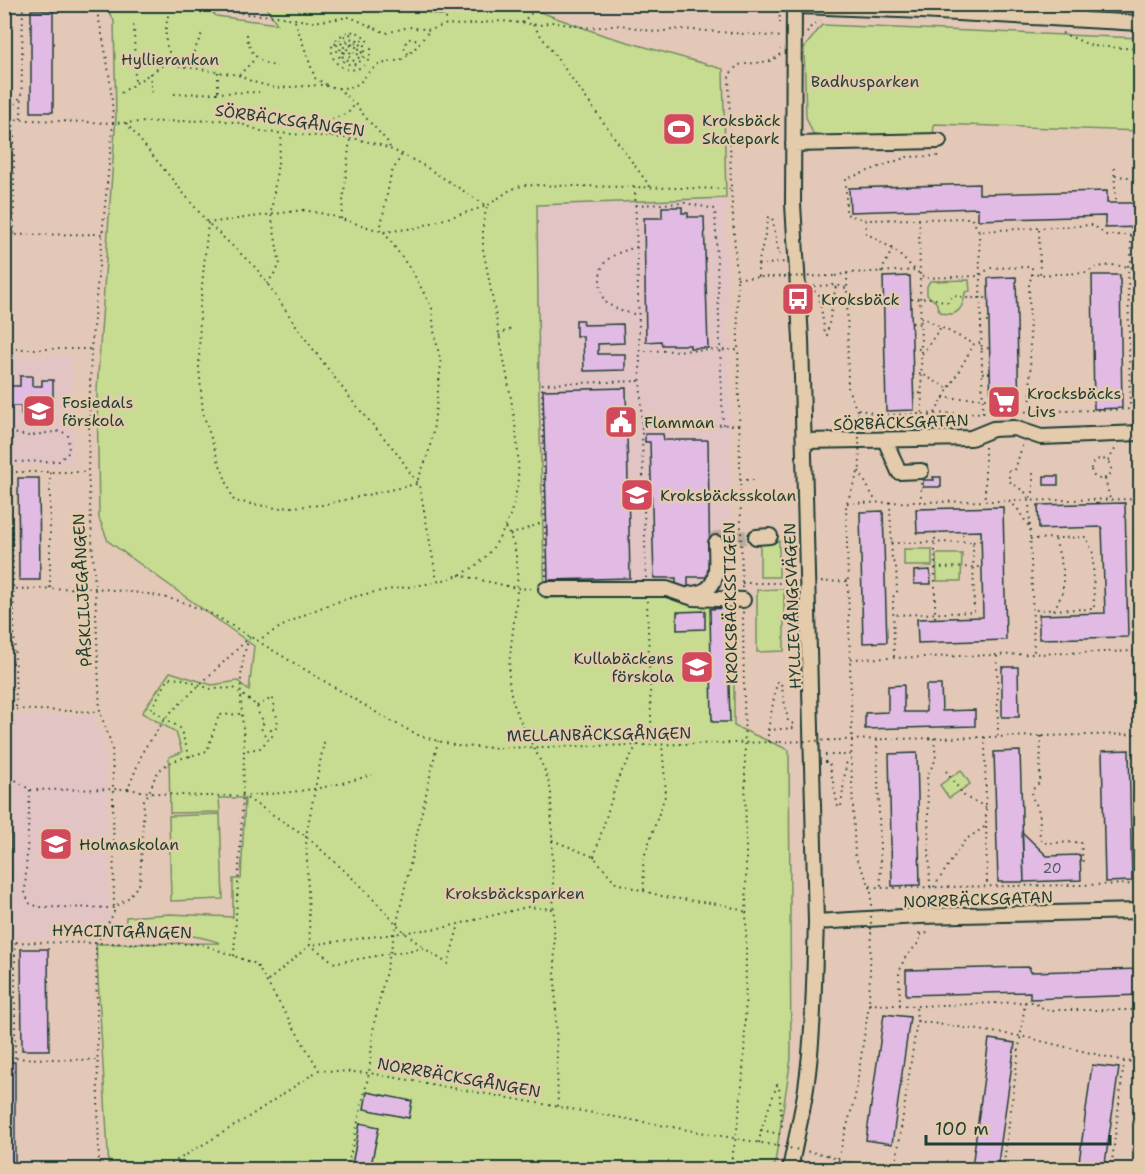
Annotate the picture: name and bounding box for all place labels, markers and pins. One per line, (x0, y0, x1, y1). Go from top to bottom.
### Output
place label: Kroksbäck Skatepark (702, 110, 781, 149)
sports icon: Kroksbäck Skatepark (661, 111, 697, 147)
bus stop icon: Kroksbäck (780, 281, 816, 317)
place label: Kroksbäck (821, 289, 900, 310)
place label: Krocksbäcks Livs (1027, 383, 1121, 422)
supermarket icon: Krocksbäcks Livs (986, 384, 1022, 420)
place label: Fosiedals förskola (62, 392, 133, 431)
school or university icon: Fosiedals förskola (21, 393, 57, 429)
public building icon: Flamman (603, 404, 639, 440)
place label: Flamman (644, 412, 715, 433)
school or university icon: Kroksbäcksskolan (619, 477, 655, 513)
place label: Kroksbäcksskolan (660, 485, 797, 506)
place label: Kullabäckens förskola (574, 648, 674, 687)
school or university icon: Kullabäckens förskola (679, 649, 715, 685)
school or university icon: Holmaskolan (38, 826, 74, 862)
place label: Holmaskolan (79, 834, 179, 855)

